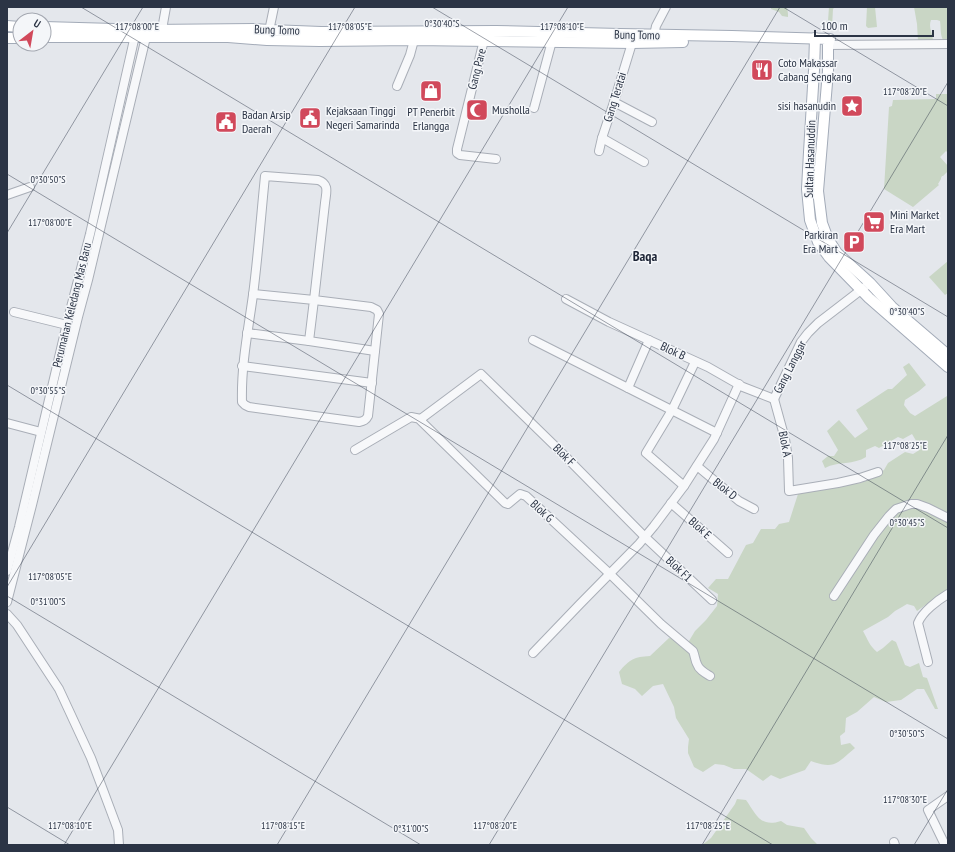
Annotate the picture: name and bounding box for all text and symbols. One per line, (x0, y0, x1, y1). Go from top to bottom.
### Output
north arrow (12, 12, 52, 52)
scale bar (815, 12, 933, 38)
text: U (31, 16, 43, 31)
text: 0°30'40"S (425, 17, 459, 30)
text: 100 m (821, 18, 848, 33)
text: 117°08'00"E (115, 20, 159, 33)
text: 117°08'05"E (328, 20, 372, 33)
text: 117°08'10"E (540, 20, 584, 33)
street label: Bung Tomo (254, 21, 300, 38)
street label: Bung Tomo (614, 27, 660, 42)
street label: Gang Pare (464, 47, 489, 91)
place label: Coto Makassar Cabang Sengkang (778, 55, 852, 84)
restaurant icon: Coto Makassar Cabang Sengkang (749, 57, 775, 83)
street label: Gang Teratai (600, 70, 629, 124)
shop icon: PT Penerbit Erlangga (418, 78, 444, 104)
text: 117°08'20"E (883, 85, 927, 98)
place icon: sisi hasanudin (839, 93, 865, 119)
mosque icon: Musholla (464, 97, 490, 123)
place label: sisi hasanudin (778, 98, 836, 113)
place label: Musholla (492, 102, 530, 117)
place label: Kejaksaan Tinggi Negeri Samarinda (326, 103, 400, 132)
place label: PT Penerbit Erlangga (407, 104, 455, 133)
public building icon: Kejaksaan Tinggi Negeri Samarinda (297, 105, 323, 131)
place label: Badan Arsip Daerah (242, 107, 291, 136)
public building icon: Badan Arsip Daerah (213, 109, 239, 135)
street label: Sultan Hasanuddin (801, 120, 818, 198)
text: 0°30'50"S (31, 173, 65, 186)
place label: Mini Market Era Mart (890, 207, 940, 236)
supermarket icon: Mini Market Era Mart (861, 209, 887, 235)
text: 117°08'00"E (28, 216, 72, 229)
place label: Parkiran Era Mart (803, 227, 839, 256)
parking icon: Parkiran Era Mart (841, 229, 867, 255)
street label: Perumahan Keledang Mas Baru (49, 241, 94, 369)
district label: Baqa (633, 247, 658, 265)
text: 0°30'40"S (890, 305, 924, 318)
street label: Gang Langgar (770, 337, 810, 396)
street label: Blok B (658, 338, 689, 363)
text: 0°30'55"S (31, 384, 65, 397)
street label: Blok A (776, 430, 795, 458)
text: 117°08'25"E (883, 439, 927, 452)
street label: Blok F (550, 440, 579, 469)
street label: Blok D (710, 474, 740, 503)
street label: Blok G (528, 496, 557, 525)
street label: Blok E (686, 513, 715, 542)
text: 0°30'45"S (890, 516, 924, 529)
street label: Blok F1 (663, 553, 696, 585)
text: 117°08'05"E (28, 570, 72, 583)
text: 0°31'00"S (31, 595, 65, 608)
text: 0°30'50"S (890, 727, 924, 740)
text: 117°08'30"E (883, 793, 927, 806)
text: 117°08'10"E (48, 819, 92, 832)
text: 117°08'15"E (261, 819, 305, 832)
text: 117°08'20"E (473, 819, 517, 832)
text: 117°08'25"E (686, 819, 730, 832)
text: 0°31'00"S (394, 822, 428, 835)

